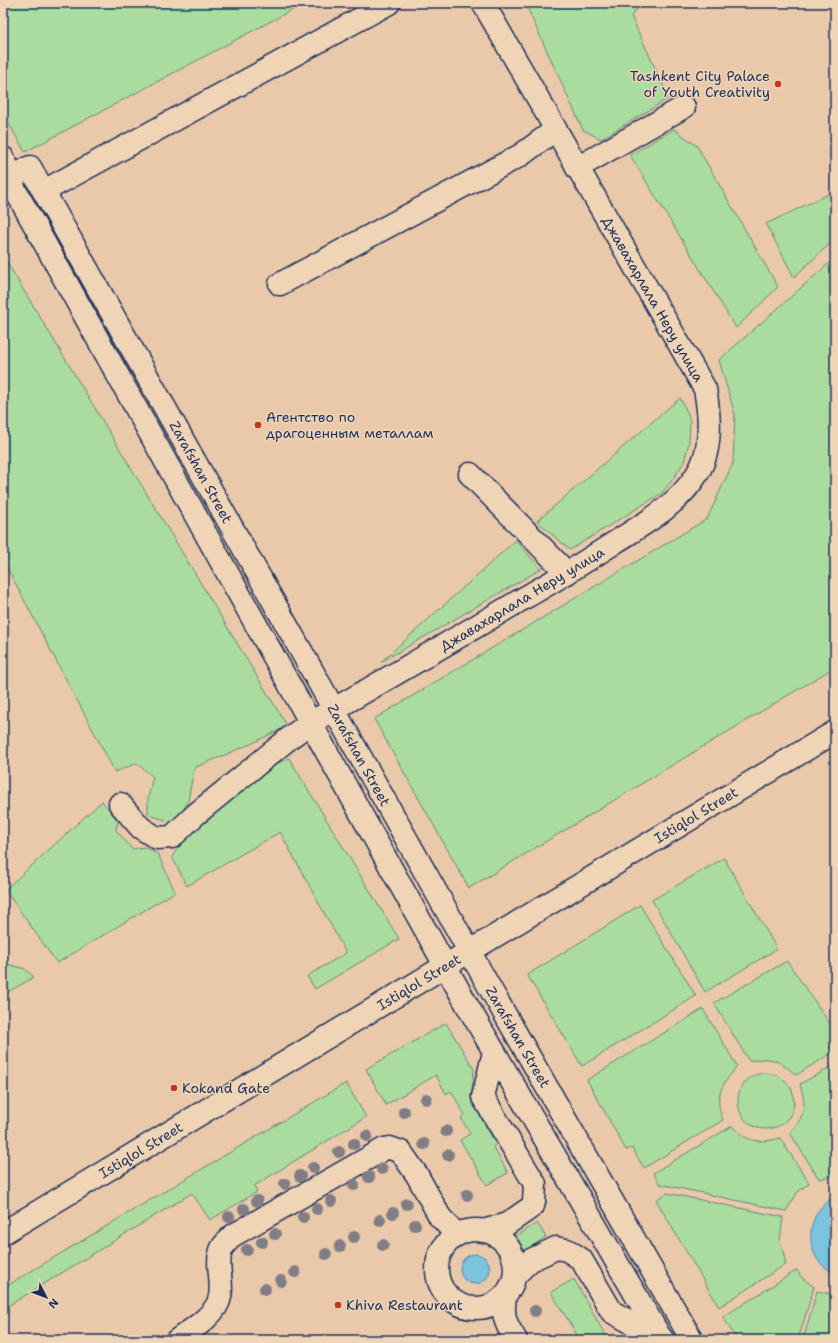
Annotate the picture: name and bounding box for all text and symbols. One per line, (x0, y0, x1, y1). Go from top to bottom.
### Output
place label: Tashkent City Palace of Youth Creativity (630, 67, 770, 101)
marker: Tashkent City Palace of Youth Creativity (773, 79, 783, 89)
street label: Джавахарлала Неру улица (598, 213, 708, 385)
place label: Агентство по драгоценным металлам (266, 408, 434, 442)
street label: Zarafshan Street (165, 418, 237, 526)
marker: Агентство по драгоценным металлам (253, 420, 263, 430)
street label: Джавахарлала Неру улица (437, 543, 608, 655)
street label: Zarafshan Street (323, 701, 395, 809)
street label: Istiqlol Street (651, 783, 741, 847)
street label: Istiqlol Street (374, 950, 464, 1014)
street label: Zarafshan Street (482, 983, 554, 1091)
place label: Kokand Gate (182, 1079, 270, 1097)
marker: Kokand Gate (169, 1083, 179, 1093)
street label: Istiqlol Street (96, 1118, 186, 1182)
north arrow (26, 1277, 66, 1317)
text: N (44, 1295, 62, 1312)
place label: Khiva Restaurant (346, 1296, 463, 1314)
marker: Khiva Restaurant (333, 1300, 343, 1310)

